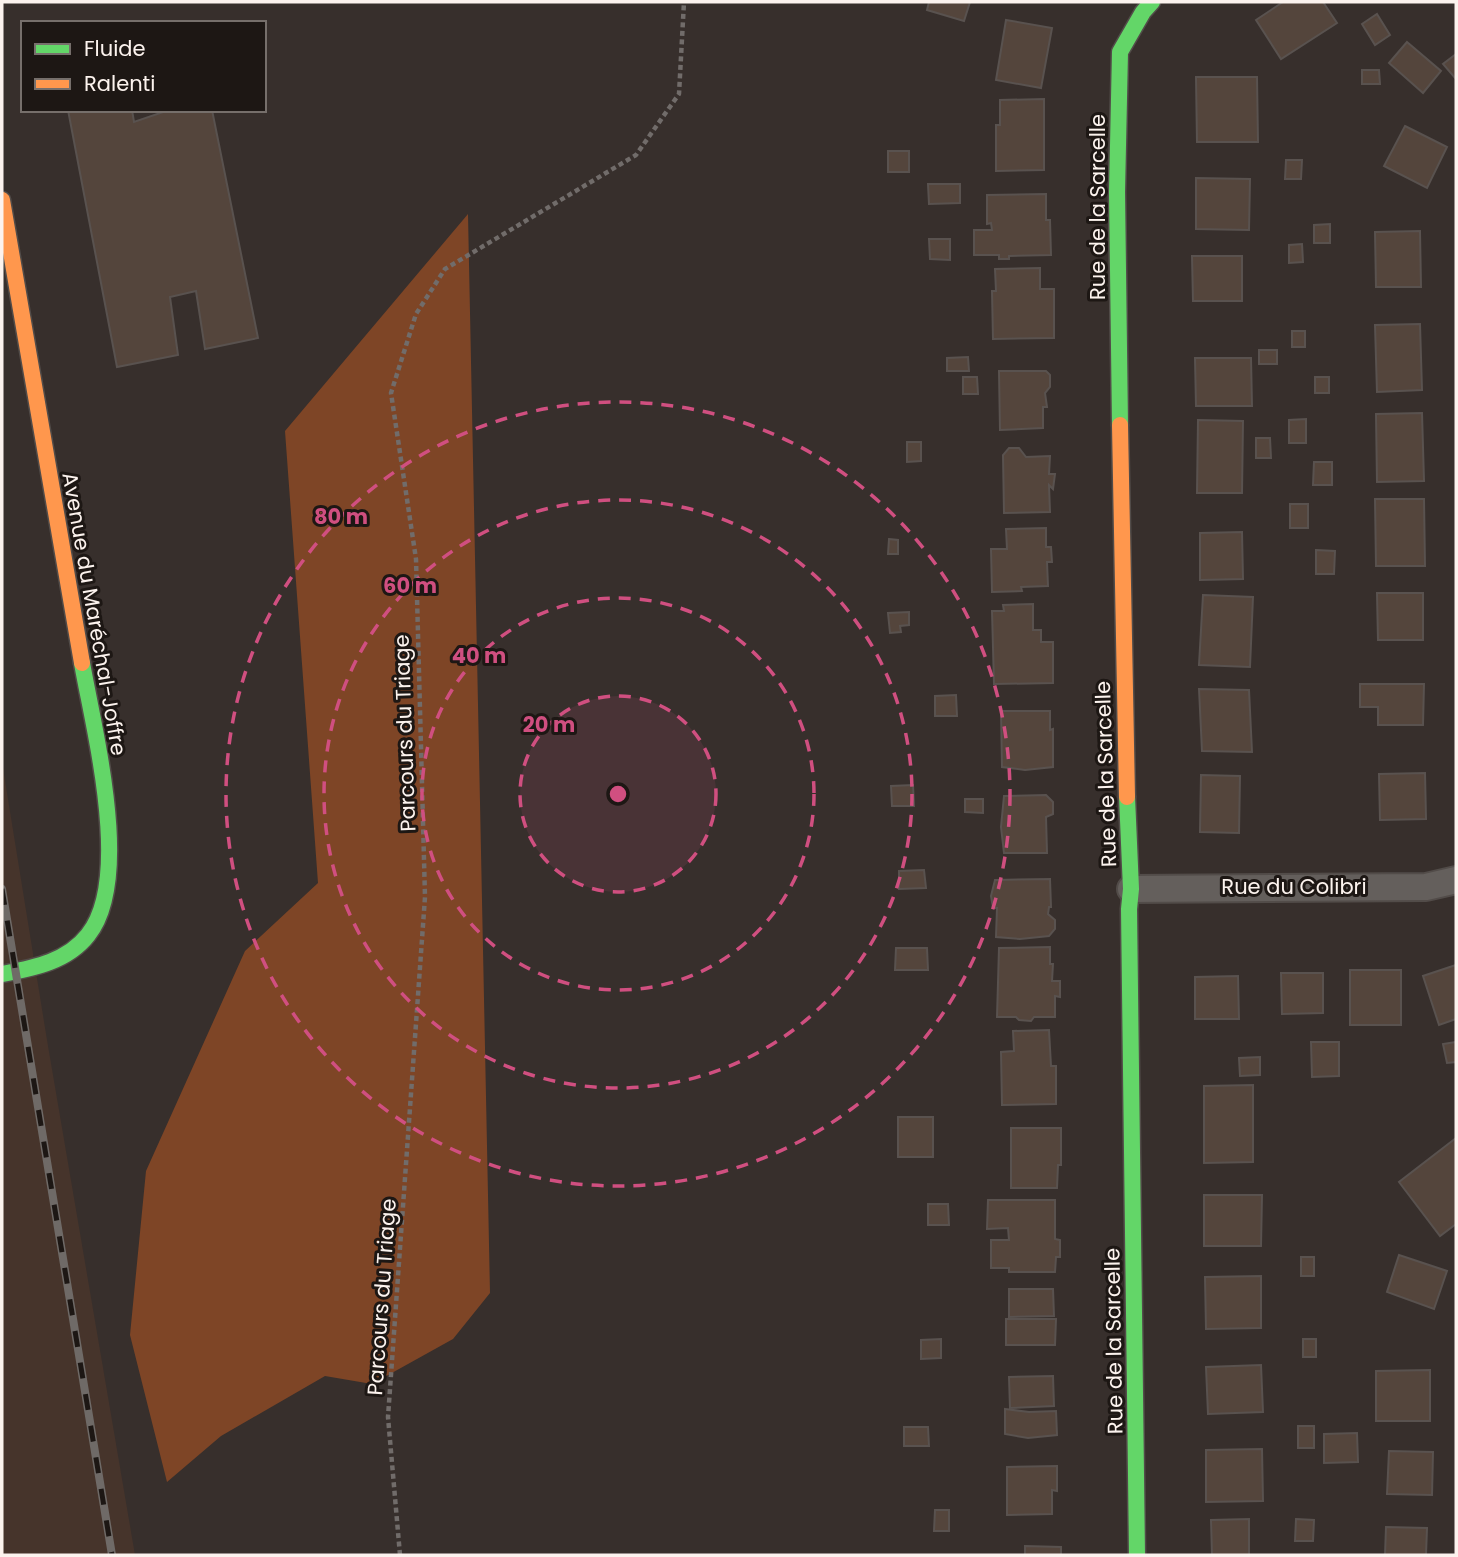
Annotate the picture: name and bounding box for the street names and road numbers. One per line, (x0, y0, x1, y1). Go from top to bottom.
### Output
street label: Rue de la Sarcelle (1083, 114, 1112, 300)
street label: Avenue du Maréchal-Joffre (55, 470, 134, 758)
street label: Parcours du Triage (387, 634, 422, 832)
street label: Rue de la Sarcelle (1088, 681, 1123, 868)
street label: Rue du Colibri (1221, 872, 1367, 901)
street label: Parcours du Triage (360, 1198, 403, 1396)
street label: Rue de la Sarcelle (1097, 1248, 1130, 1434)

